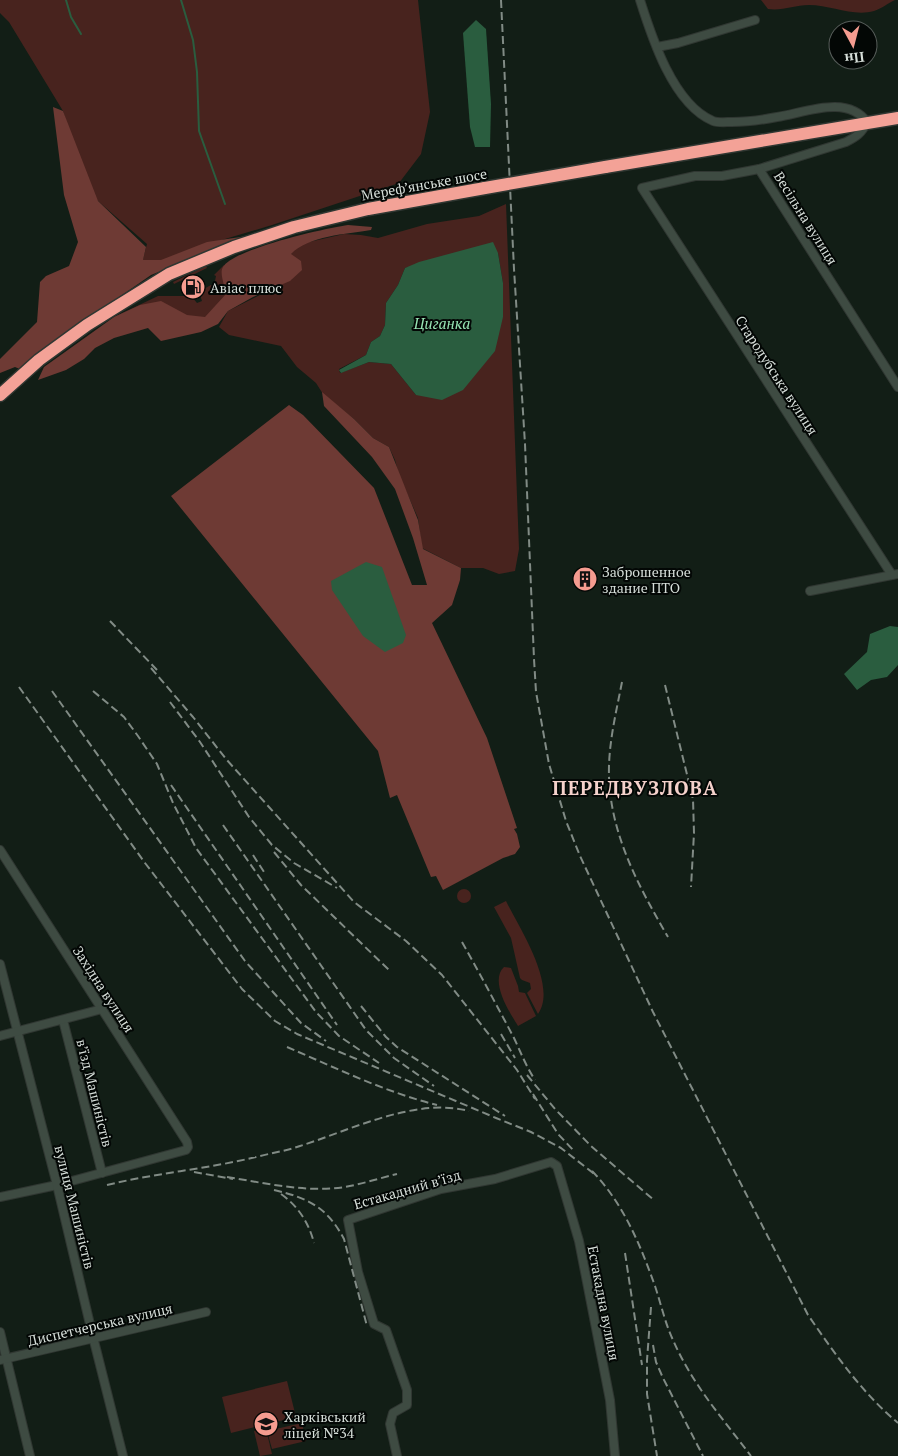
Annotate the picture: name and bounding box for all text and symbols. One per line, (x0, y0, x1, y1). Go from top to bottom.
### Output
north arrow (828, 20, 878, 70)
text: Пн (844, 48, 866, 69)
street label: Мереф’янське шосе (360, 164, 488, 204)
street label: Весільна вулиця (770, 168, 842, 268)
fuel station icon: Авіас плюс (180, 274, 206, 300)
place label: Авіас плюс (210, 278, 282, 297)
street label: Стародубська вулиця (731, 312, 823, 438)
water label: Циганка (413, 313, 470, 333)
place label: Заброшенное здание ПТО (602, 562, 691, 597)
building icon: Заброшенное здание ПТО (572, 566, 598, 592)
district label: ПЕРЕДВУЗЛОВА (552, 775, 718, 800)
street label: Західна вулиця (69, 942, 139, 1036)
street label: в’їзд Машиністів (72, 1037, 118, 1149)
street label: вулиця Машиністів (50, 1143, 100, 1271)
street label: Естакадний в’їзд (351, 1165, 463, 1213)
street label: Естакадна вулиця (584, 1244, 624, 1362)
street label: Диспетчерська вулиця (26, 1298, 174, 1350)
place label: Харківський ліцей №34 (284, 1407, 366, 1442)
school or university icon: Харківський ліцей №34 (253, 1411, 279, 1437)

